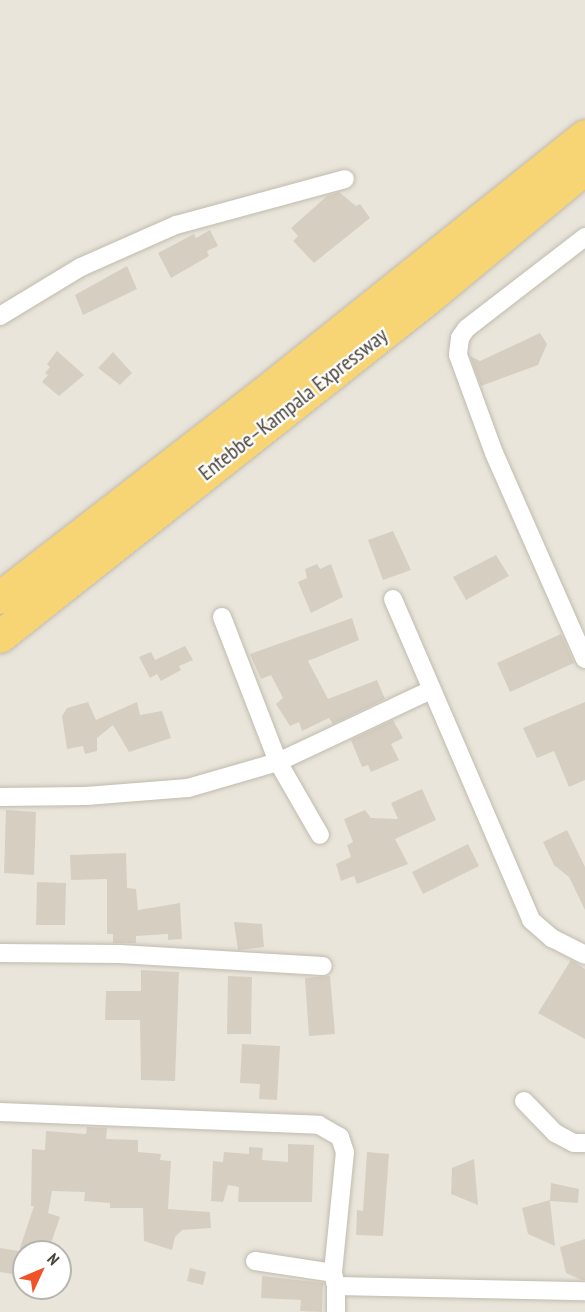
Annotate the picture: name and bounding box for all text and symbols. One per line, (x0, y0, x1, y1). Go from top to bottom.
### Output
street label: Entebbe–Kampala Expressway (193, 322, 393, 486)
north arrow (12, 1240, 72, 1300)
text: N (43, 1249, 64, 1269)

